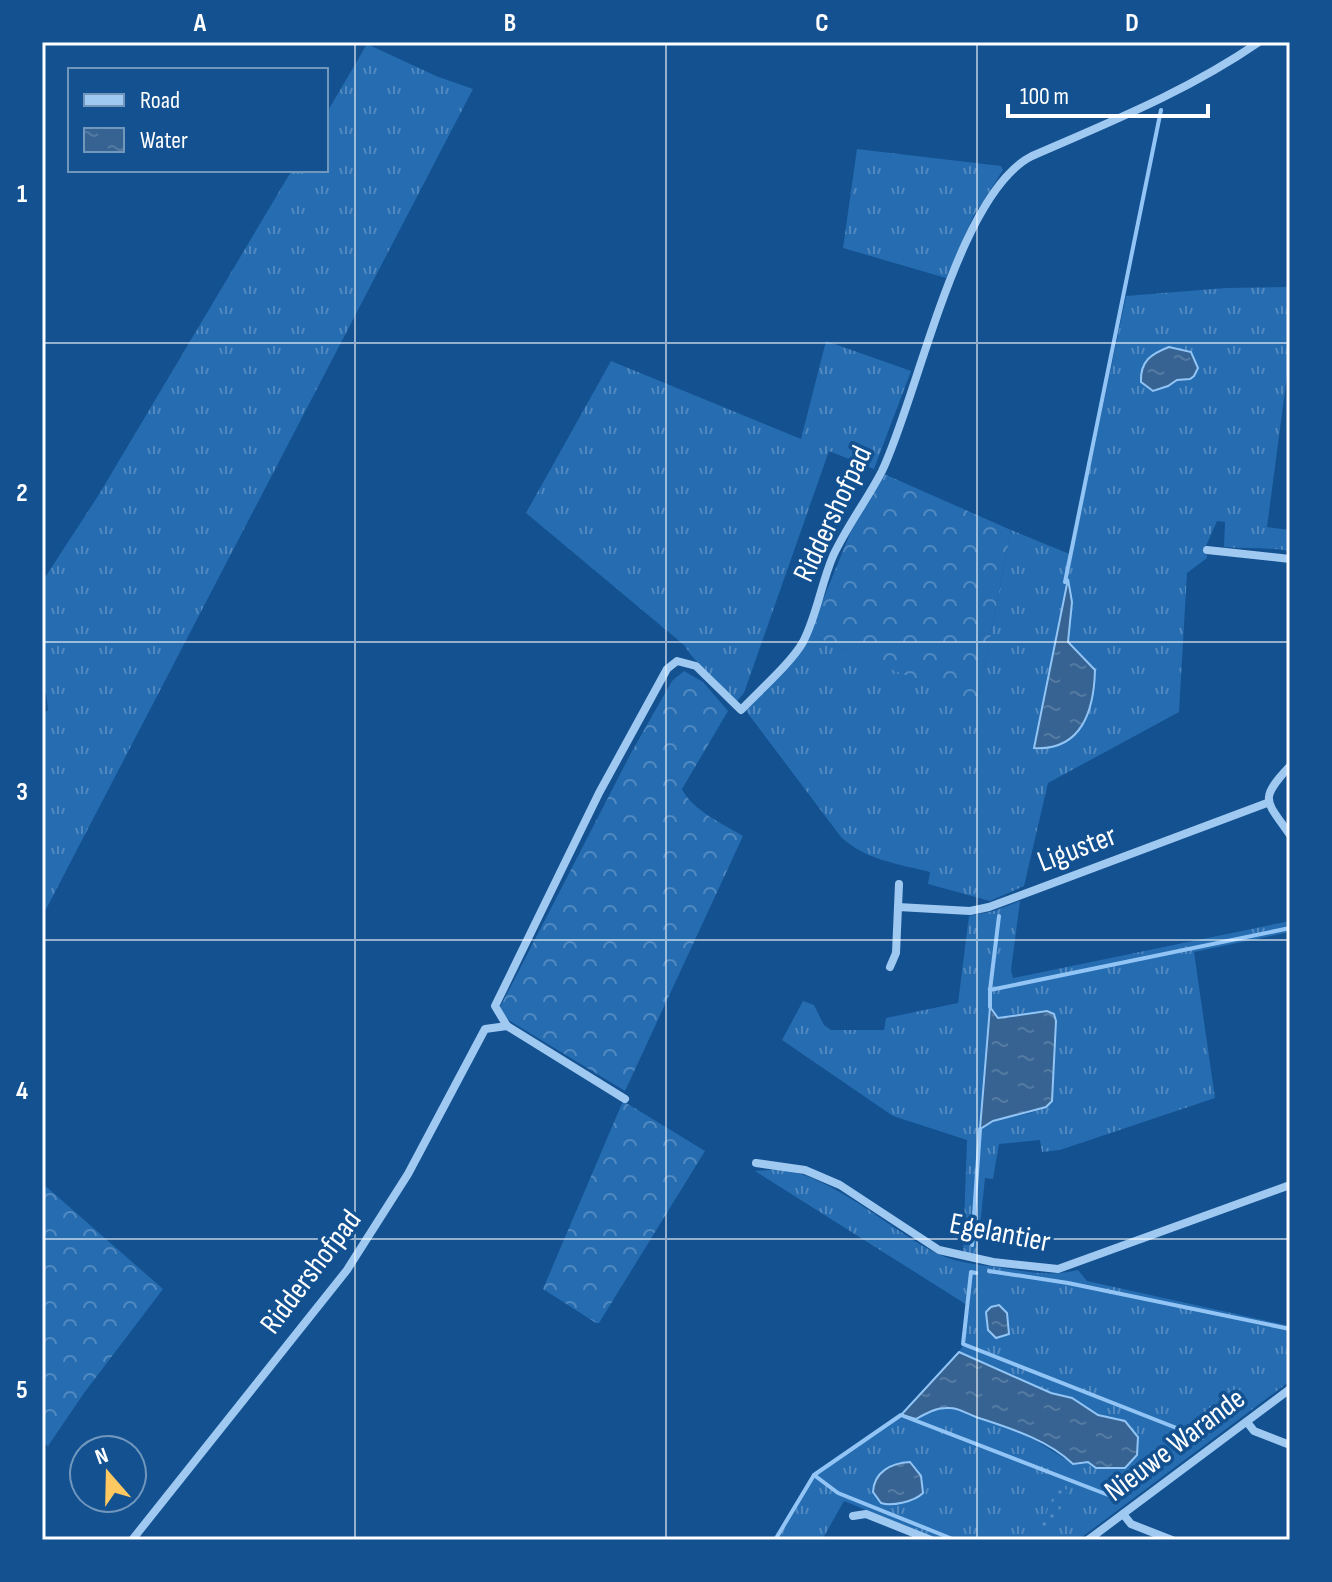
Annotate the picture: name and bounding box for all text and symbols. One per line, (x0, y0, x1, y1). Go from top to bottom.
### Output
text: A (193, 8, 207, 39)
text: B (504, 8, 516, 39)
text: C (815, 8, 829, 39)
text: D (1125, 8, 1139, 39)
legend (68, 68, 328, 172)
scale bar (1008, 68, 1208, 118)
text: 100 m (1020, 82, 1069, 111)
text: Road (140, 86, 180, 115)
text: Water (140, 126, 188, 155)
text: 1 (17, 179, 27, 210)
street label: Riddershofpad (786, 440, 880, 588)
text: 2 (16, 478, 28, 509)
text: 3 (16, 777, 28, 808)
street label: Liguster (1032, 817, 1122, 880)
text: 4 (16, 1076, 28, 1107)
street label: Riddershofpad (253, 1203, 369, 1341)
street label: Egelantier (947, 1206, 1054, 1260)
text: 5 (16, 1375, 28, 1406)
street label: Nieuwe Warande (1098, 1381, 1252, 1509)
north arrow (68, 1434, 148, 1514)
text: N (92, 1442, 112, 1471)

